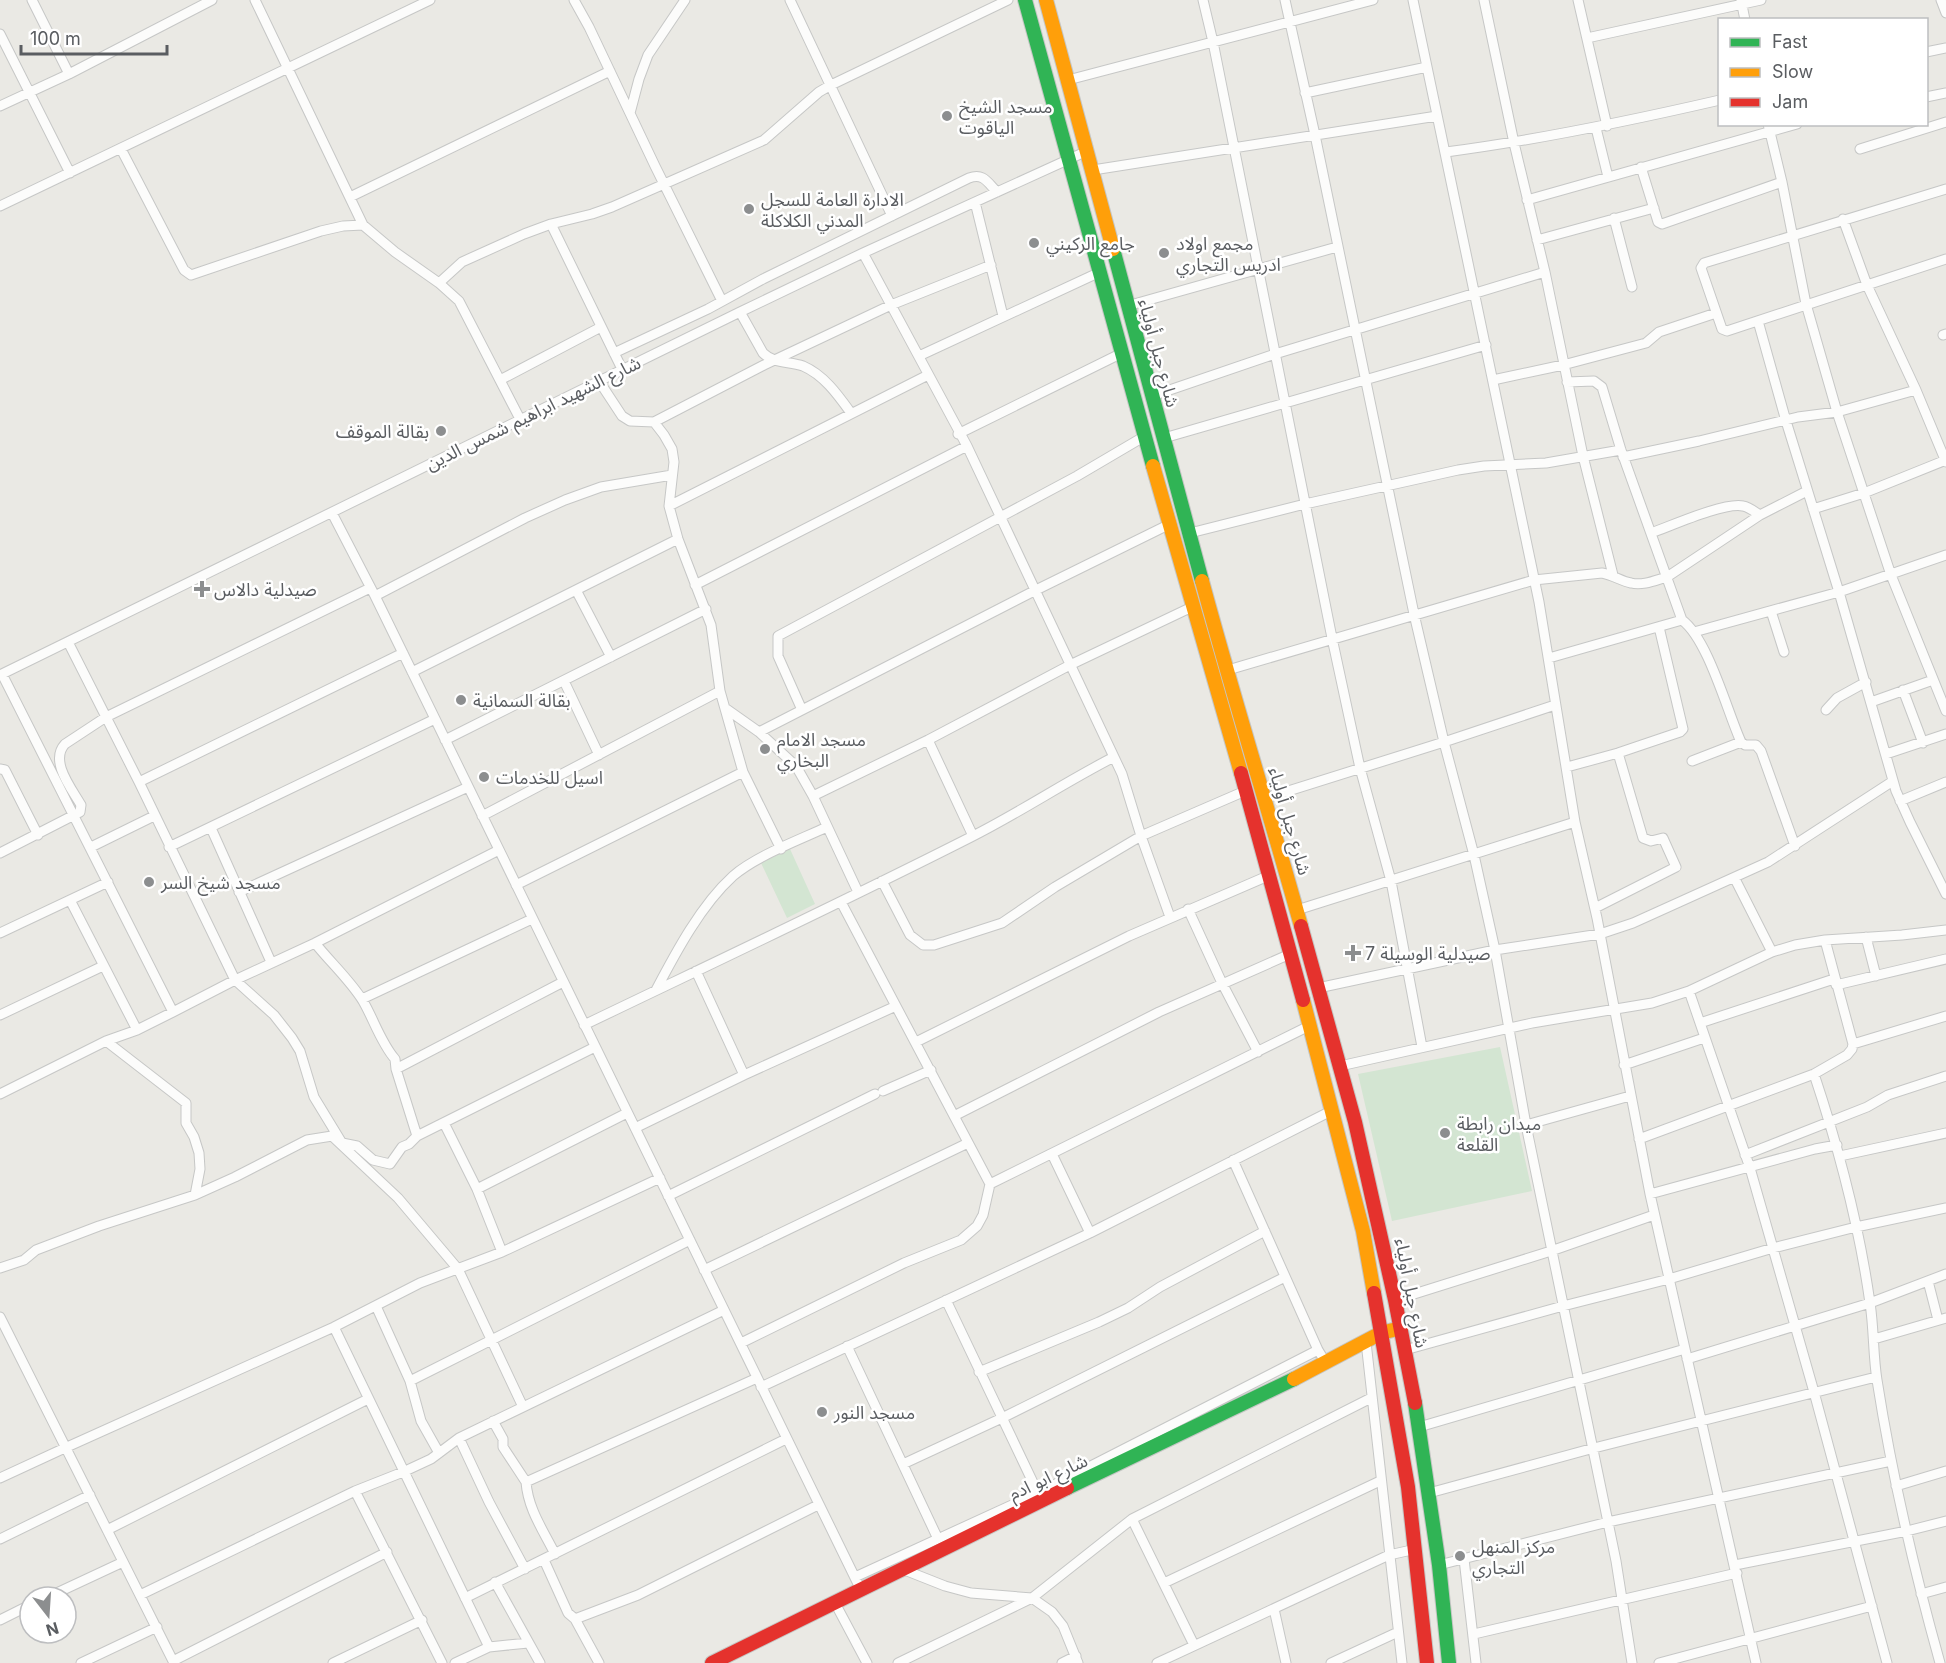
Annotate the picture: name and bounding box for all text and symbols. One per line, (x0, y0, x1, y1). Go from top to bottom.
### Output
scale bar (21, 18, 166, 56)
legend (1718, 18, 1928, 126)
text: 100 m (30, 28, 81, 49)
text: Fast (1772, 31, 1808, 52)
text: Slow (1772, 61, 1813, 82)
text: Jam (1772, 91, 1808, 112)
place label: مسجد الشيخ الياقوت (959, 96, 1053, 139)
marker: مسجد الشيخ الياقوت (940, 109, 954, 123)
place label: الادارة العامة للسجل المدني الكلاكلة (761, 189, 904, 234)
marker: الادارة العامة للسجل المدني الكلاكلة (742, 202, 756, 216)
place label: جامع الركيني (1046, 233, 1135, 258)
place label: مجمع اولاد ادريس التجاري (1176, 233, 1281, 278)
marker: جامع الركيني (1027, 236, 1041, 250)
marker: مجمع اولاد ادريس التجاري (1157, 246, 1171, 260)
street label: شارع جبل أولياء (1131, 296, 1184, 411)
street label: شارع الشهيد ابراهيم شمس الدين (422, 352, 646, 478)
place label: بقالة الموقف (336, 421, 429, 443)
marker: بقالة الموقف (434, 424, 448, 438)
place label: صيدلية دالاس (214, 579, 317, 601)
marker: صيدلية دالاس (195, 582, 209, 596)
place label: بقالة السمانية (473, 690, 571, 711)
marker: بقالة السمانية (454, 693, 468, 707)
place label: مسجد الامام البخاري (777, 729, 866, 774)
marker: مسجد الامام البخاري (758, 742, 772, 756)
street label: شارع جبل أولياء (1261, 764, 1316, 879)
place label: اسيل للخدمات (496, 767, 603, 789)
marker: اسيل للخدمات (477, 770, 491, 784)
place label: مسجد شيخ السر (160, 872, 281, 896)
marker: مسجد شيخ السر (142, 875, 156, 889)
place label: صيدلية الوسيلة 7 (1365, 943, 1490, 965)
marker: صيدلية الوسيلة 7 (1346, 946, 1360, 960)
place label: ميدان رابطة القلعة (1457, 1113, 1541, 1155)
marker: ميدان رابطة القلعة (1438, 1126, 1452, 1140)
street label: شارع جبل أولياء (1387, 1236, 1433, 1350)
place label: مسجد النور (833, 1402, 915, 1424)
marker: مسجد النور (815, 1405, 829, 1419)
street label: شارع ابو ادم (1005, 1450, 1092, 1508)
place label: مركز المنهل التجاري (1472, 1536, 1555, 1581)
marker: مركز المنهل التجاري (1453, 1549, 1467, 1563)
north arrow (18, 1585, 78, 1645)
text: N (44, 1618, 61, 1641)

